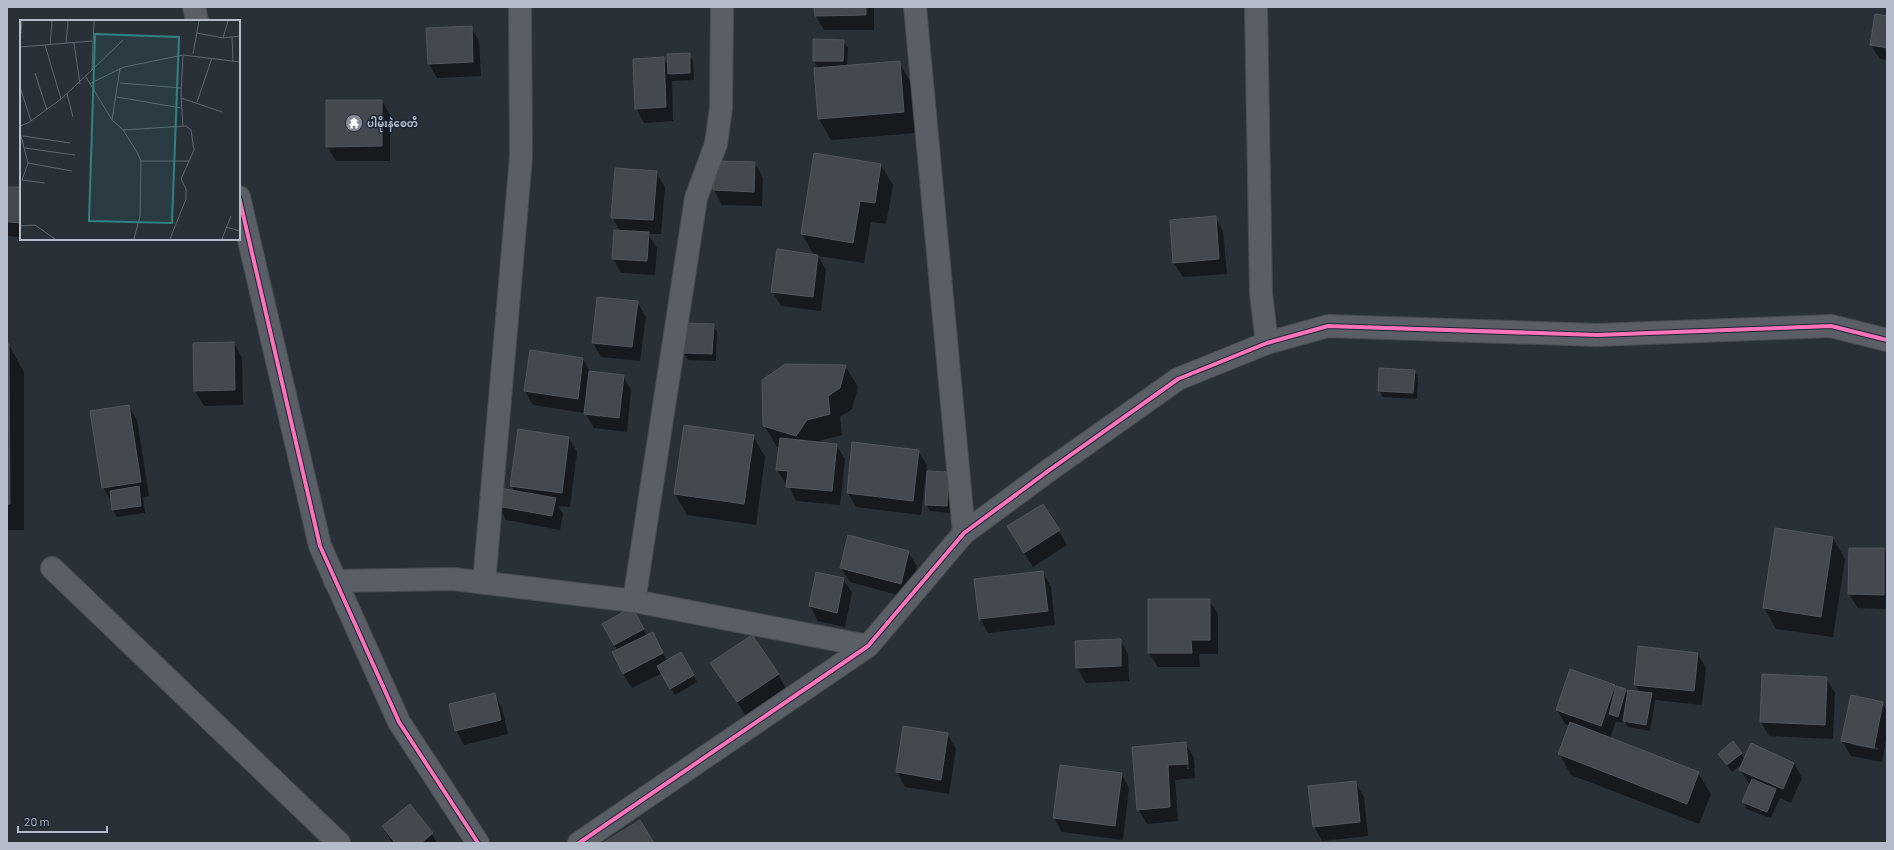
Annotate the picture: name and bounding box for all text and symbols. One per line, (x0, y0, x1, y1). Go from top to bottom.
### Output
inset map (20, 20, 240, 240)
temple icon: ပါမိုးနဲစေတီ (344, 113, 364, 133)
place label: ပါမိုးနဲစေတီ (367, 116, 418, 133)
scale bar (18, 808, 107, 834)
text: 20 m (24, 814, 50, 828)

